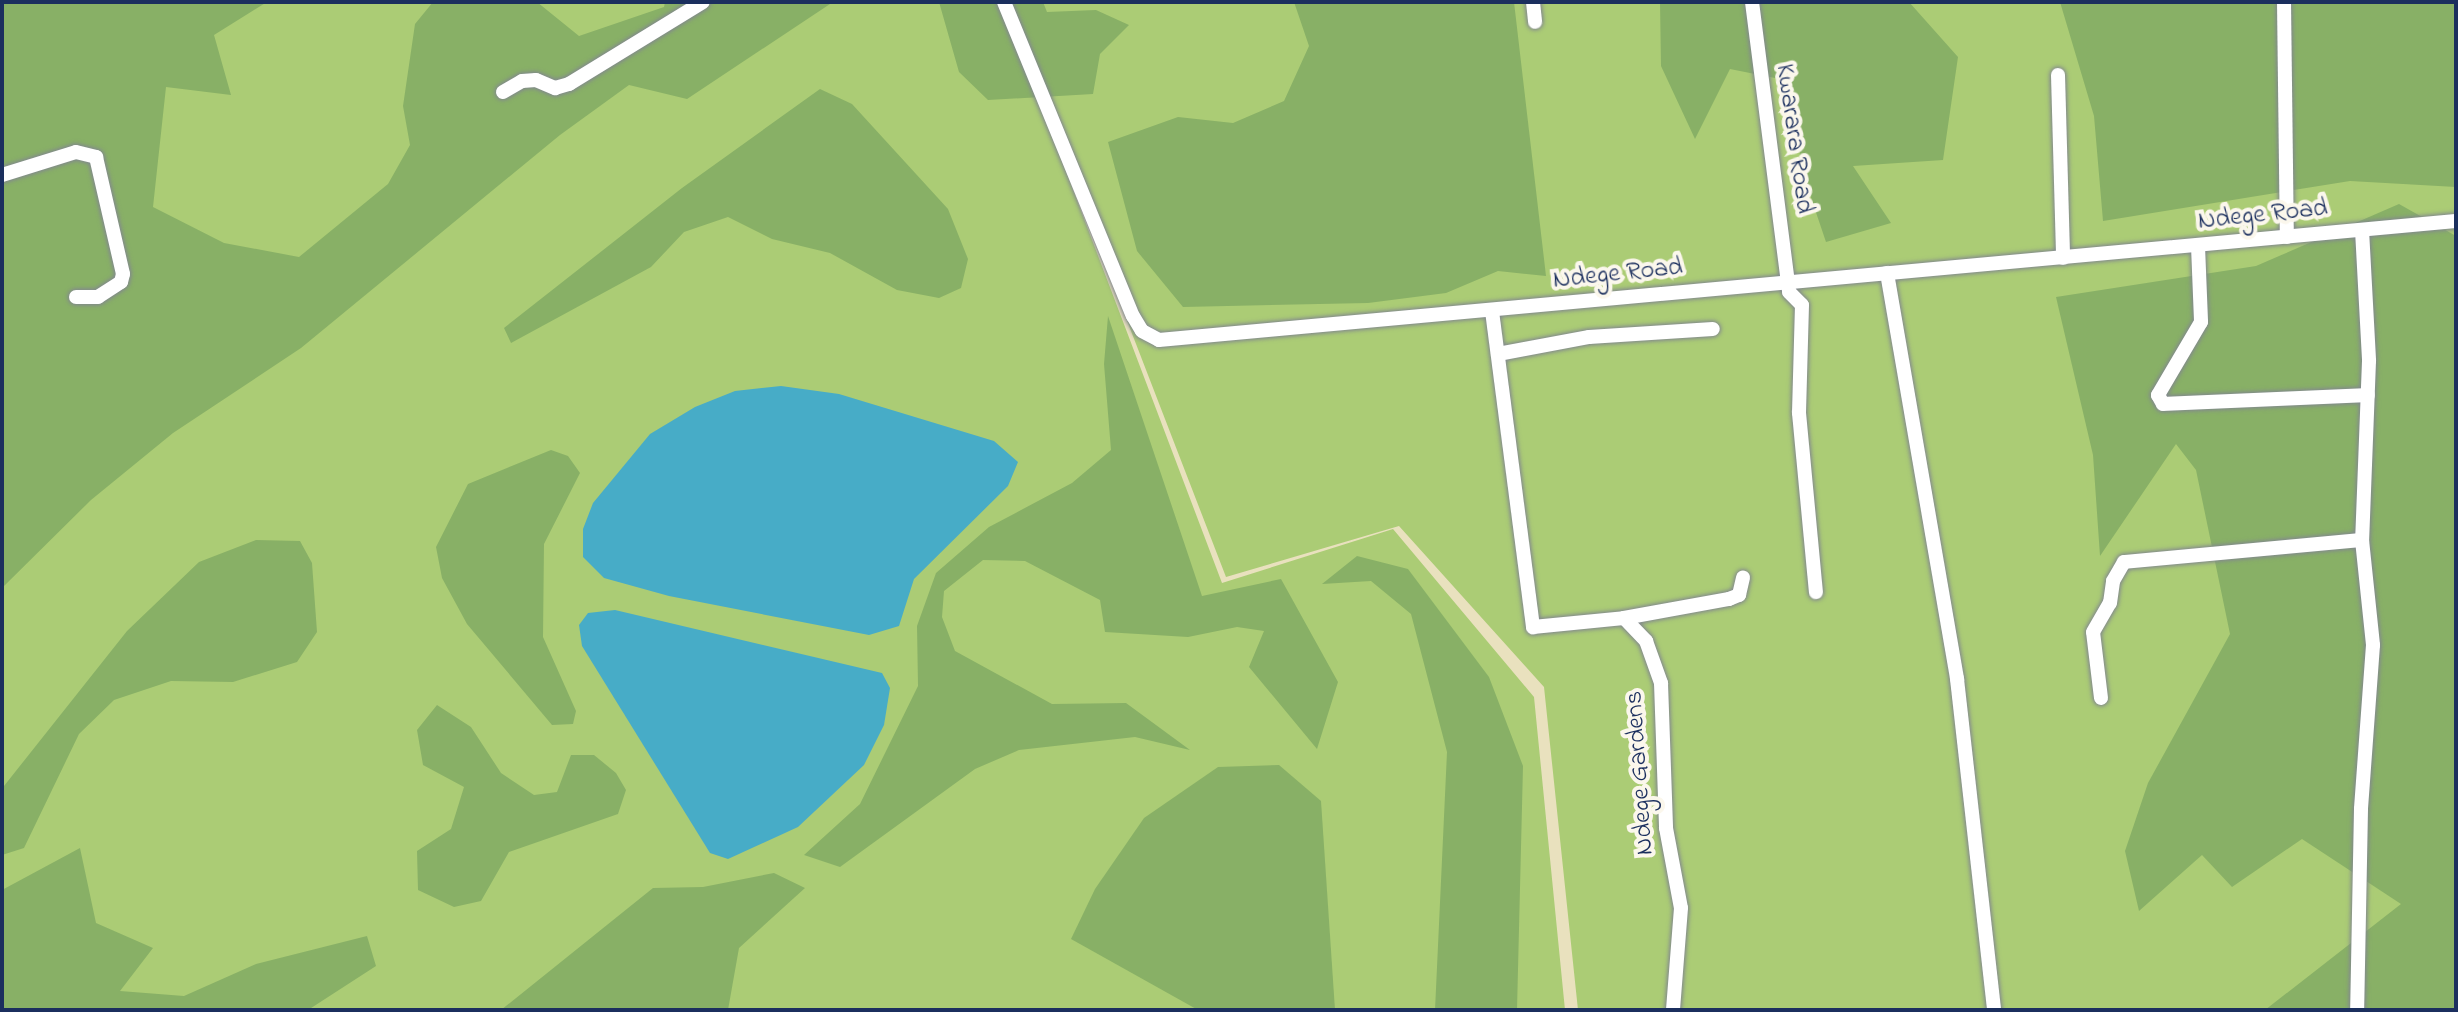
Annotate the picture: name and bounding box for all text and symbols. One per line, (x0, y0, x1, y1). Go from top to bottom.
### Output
street label: Kwarara Road (1767, 62, 1819, 216)
street label: Ndege Road (2197, 194, 2329, 238)
street label: Ndege Road (1552, 253, 1684, 297)
street label: Ndege Gardens (1620, 690, 1662, 856)

